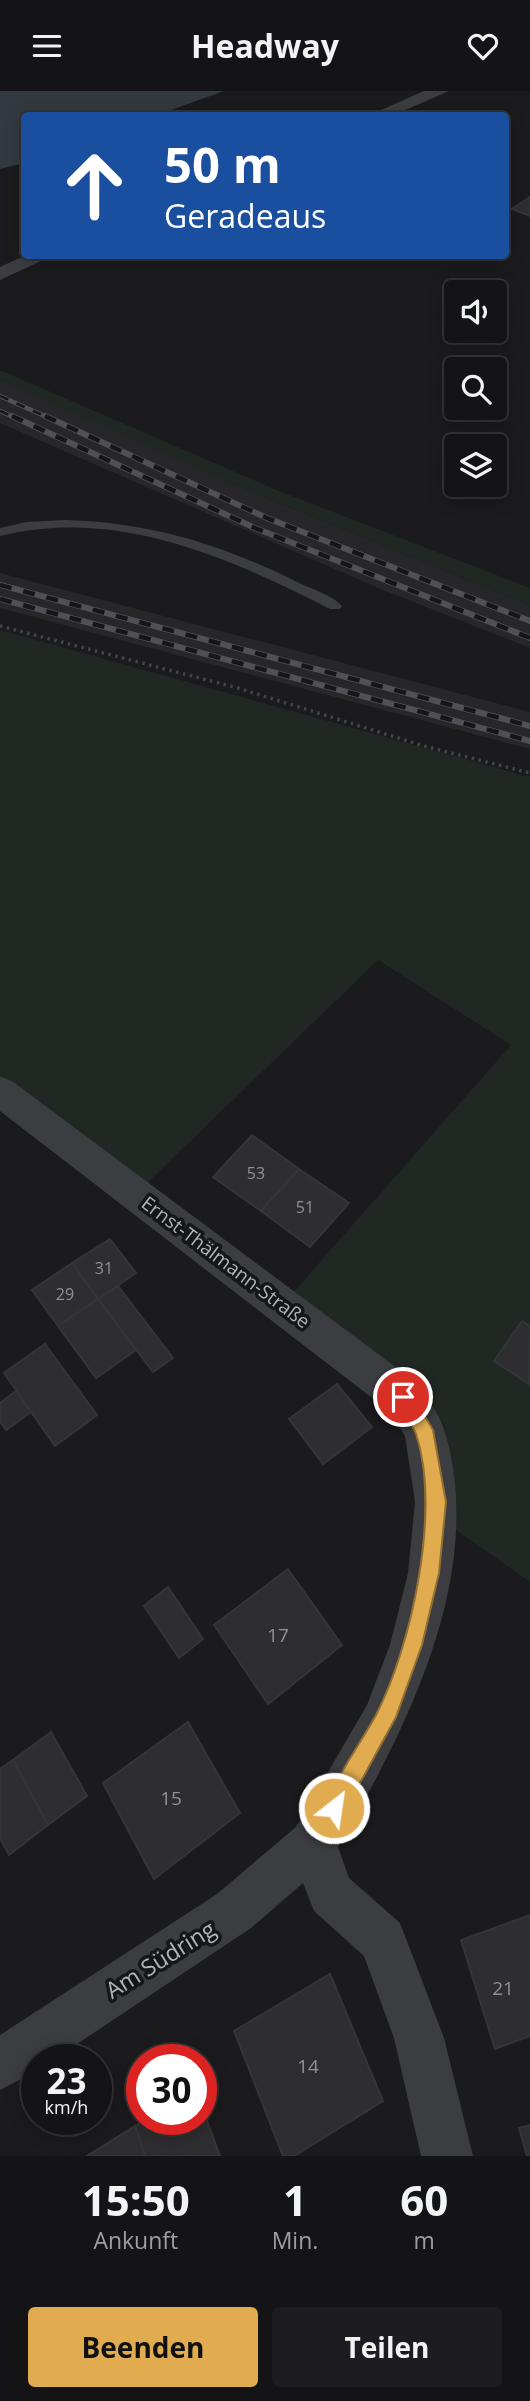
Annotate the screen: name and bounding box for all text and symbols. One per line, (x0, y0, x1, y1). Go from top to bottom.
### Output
text: Headway (191, 24, 339, 67)
icon: menu (28, 27, 66, 65)
icon: heart (464, 27, 502, 65)
text: 50 m (164, 131, 281, 197)
icon: ahead (49, 140, 140, 231)
text: Geradeaus (164, 194, 326, 237)
map controls (444, 280, 507, 497)
button: sound (444, 280, 507, 343)
button: search (444, 357, 507, 420)
button: layers (444, 434, 507, 497)
house number: 53 (247, 1162, 265, 1184)
street label: Ernst-Thälmann-Straße (136, 1190, 316, 1334)
house number: 51 (296, 1196, 314, 1218)
house number: 31 (95, 1257, 113, 1279)
house number: 29 (56, 1283, 74, 1305)
pin (373, 1367, 433, 1427)
icon: arrive (384, 1378, 422, 1416)
house number: 17 (267, 1622, 289, 1648)
position arrow (297, 1771, 371, 1845)
house number: 15 (160, 1785, 182, 1811)
street label: Am Südring (99, 1912, 222, 2006)
house number: 21 (492, 1975, 514, 2001)
speed limit sign: 30 (126, 2044, 217, 2135)
house number: 14 (297, 2053, 319, 2079)
text: 23 (46, 2057, 87, 2104)
text: km/h (45, 2095, 88, 2119)
text: 15:50 (82, 2171, 190, 2228)
text: 1 (283, 2171, 307, 2228)
text: 60 (400, 2171, 448, 2228)
text: Ankunft (93, 2224, 178, 2256)
text: Min. (272, 2224, 318, 2256)
text: m (413, 2224, 435, 2256)
button: Beenden (28, 2307, 258, 2387)
button: Teilen (272, 2307, 502, 2387)

